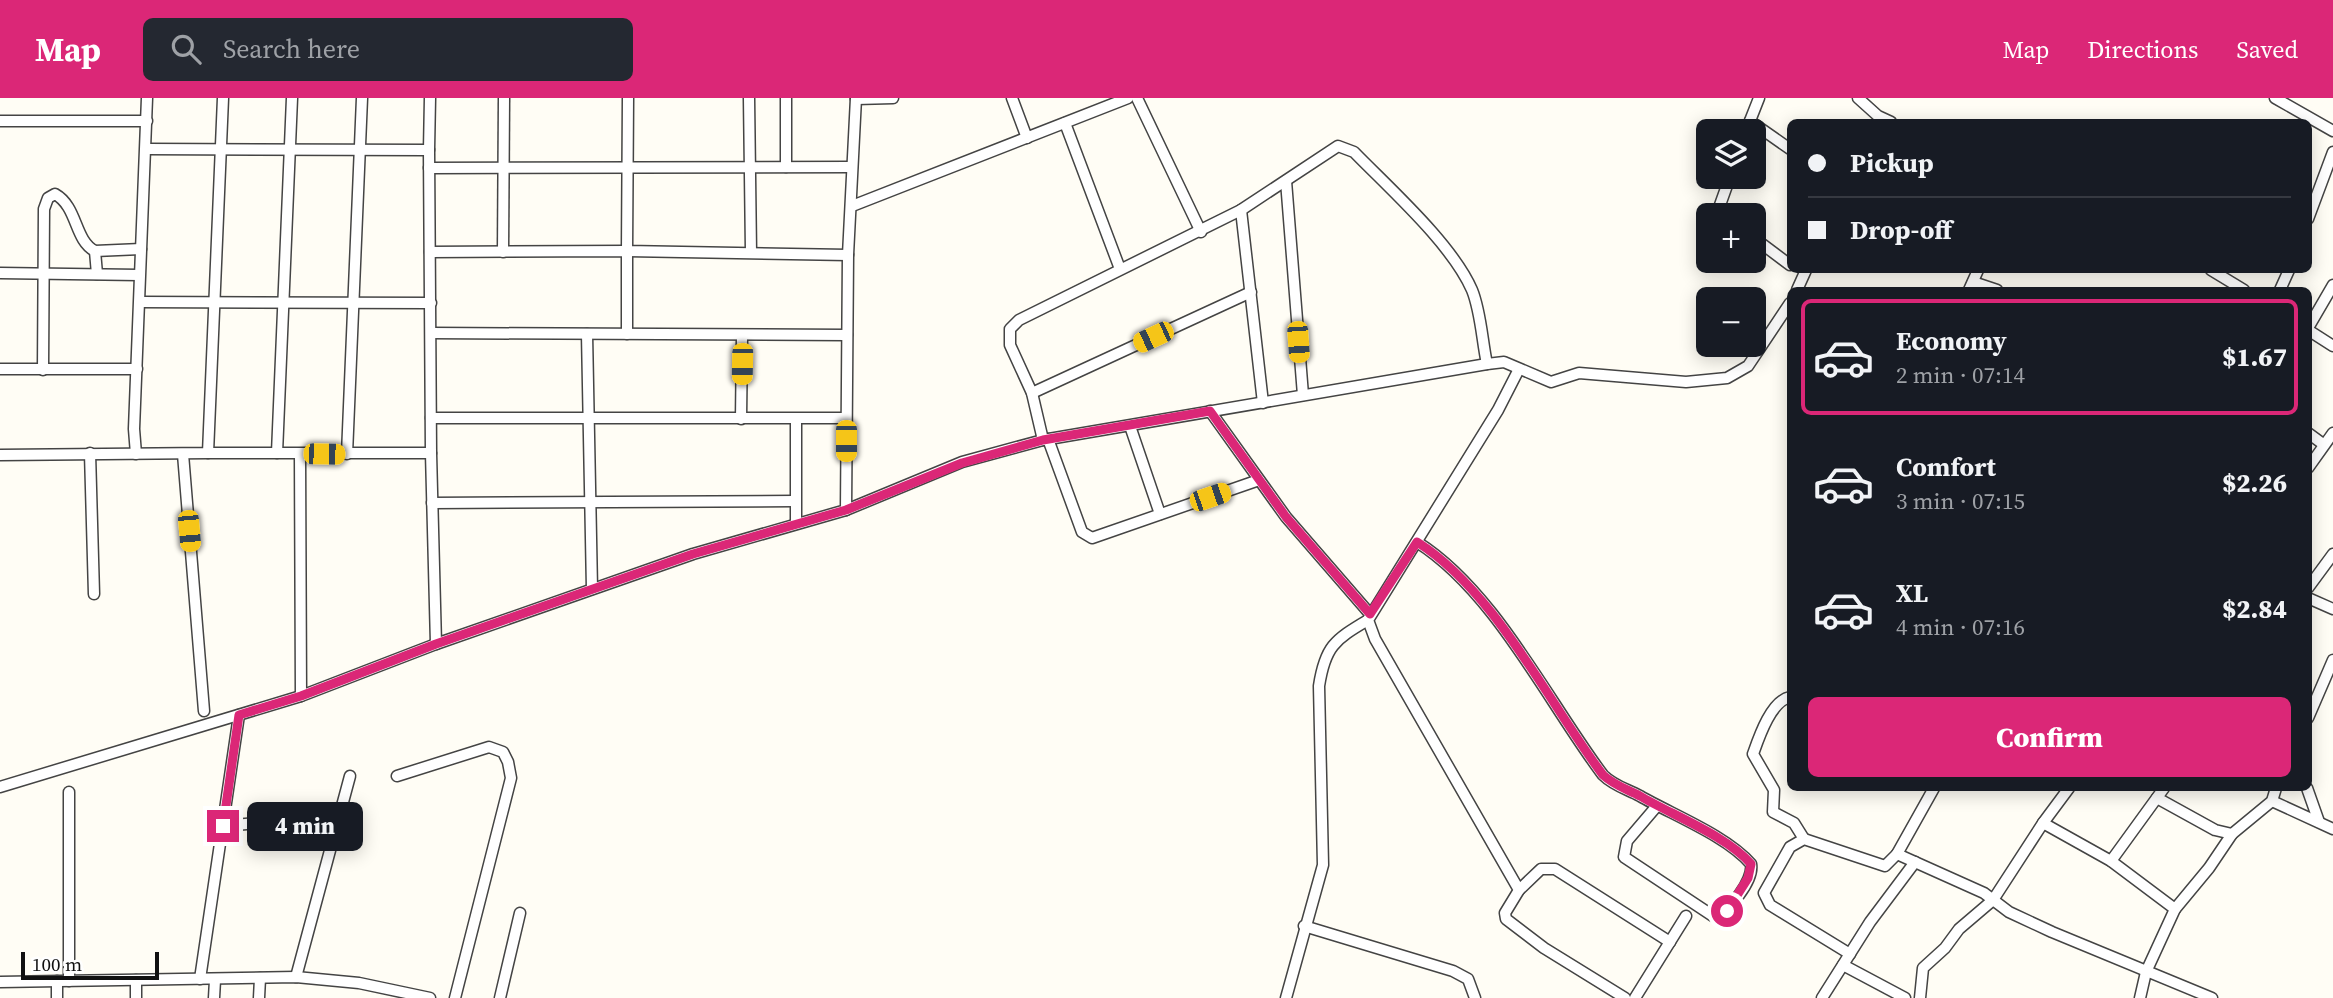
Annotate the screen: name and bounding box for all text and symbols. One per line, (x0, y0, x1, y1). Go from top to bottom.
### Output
search box (143, 18, 633, 81)
text: Map (35, 27, 101, 72)
icon: search (167, 30, 205, 68)
text: Search here (223, 31, 360, 67)
text: Map (2002, 33, 2049, 66)
text: Directions (2087, 33, 2198, 66)
text: Saved (2236, 33, 2298, 66)
map controls (1696, 119, 1766, 357)
button: layers (1696, 119, 1766, 189)
text: Pickup (1850, 145, 1934, 181)
button: + (1696, 203, 1766, 273)
text: Drop-off (1850, 212, 1952, 248)
button: − (1696, 287, 1766, 357)
car (1130, 319, 1177, 355)
car (1287, 320, 1310, 364)
text: Economy (1896, 323, 2007, 359)
icon: car (1812, 326, 1875, 389)
text: $1.67 (2222, 339, 2287, 375)
car (732, 343, 753, 385)
text: 2 min · 07:14 (1896, 359, 2025, 391)
car (836, 420, 857, 462)
car (303, 443, 346, 465)
text: Comfort (1896, 449, 1996, 485)
icon: car (1812, 452, 1875, 515)
text: $2.26 (2222, 465, 2287, 501)
car (1187, 480, 1234, 514)
text: 3 min · 07:15 (1896, 485, 2025, 517)
car (177, 509, 202, 553)
text: XL (1896, 575, 1928, 611)
icon: car (1812, 578, 1875, 641)
text: $2.84 (2222, 591, 2287, 627)
text: 4 min · 07:16 (1896, 611, 2025, 643)
button: Confirm (1808, 697, 2291, 777)
callout: 4 min (248, 802, 363, 850)
route end (207, 810, 239, 842)
text: 4 min (275, 810, 335, 842)
route start (1711, 895, 1743, 927)
scale bar (21, 949, 159, 981)
text: 100 m (32, 951, 82, 977)

